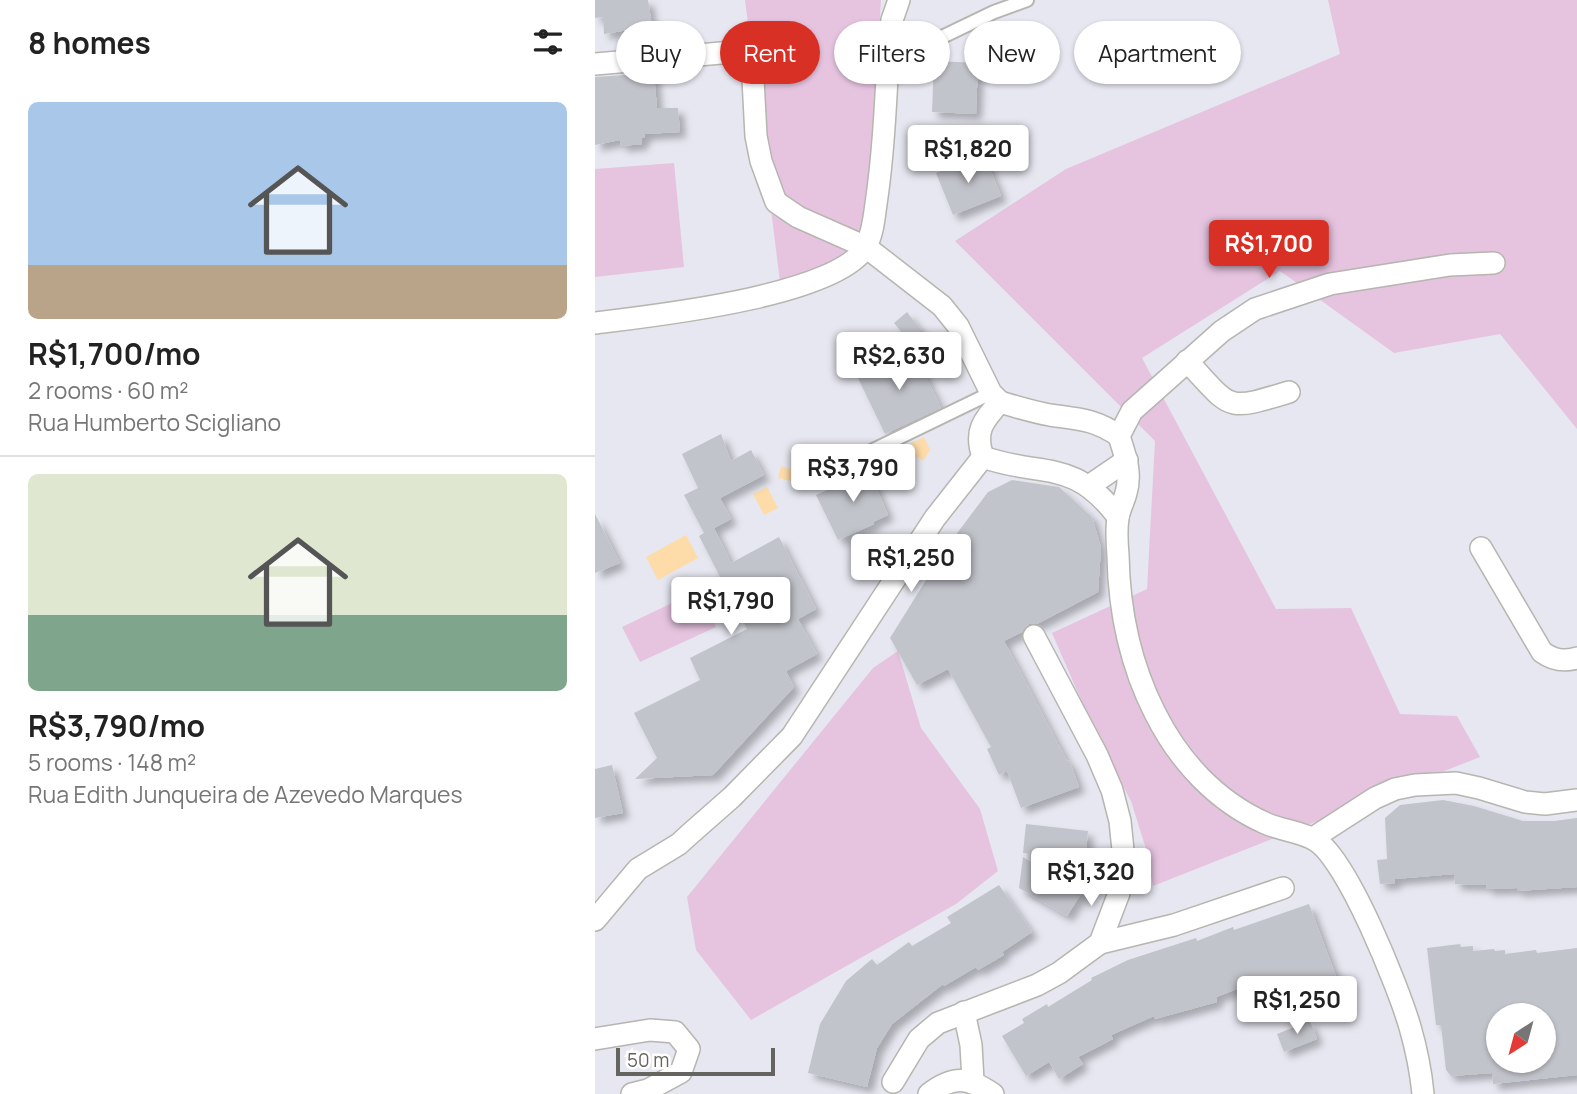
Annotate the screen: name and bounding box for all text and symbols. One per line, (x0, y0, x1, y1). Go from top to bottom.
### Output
chip: Buy (616, 21, 706, 84)
chip: Rent (720, 21, 820, 84)
chip: Filters (834, 21, 950, 84)
chip: New (964, 21, 1060, 84)
chip: Apartment (1074, 21, 1241, 84)
text: 8 homes (28, 22, 151, 63)
icon: filters (529, 23, 567, 61)
pin: R$1,820 (903, 125, 1033, 185)
text: R$1,820 (924, 132, 1012, 164)
icon: home (235, 147, 361, 273)
pin: R$1,700 (1204, 220, 1334, 280)
text: R$1,700 (1225, 227, 1313, 259)
pin: R$2,630 (834, 332, 964, 392)
text: R$1,700/mo (28, 333, 201, 374)
text: R$2,630 (852, 339, 946, 371)
text: 2 rooms · 60 m² (28, 374, 189, 406)
text: Rua Humberto Scigliano (28, 406, 281, 438)
pin: R$3,790 (788, 444, 918, 504)
text: R$3,790 (807, 451, 899, 483)
icon: home (235, 519, 361, 645)
pin: R$1,250 (846, 534, 976, 594)
text: R$1,250 (867, 541, 955, 573)
pin: R$1,790 (666, 578, 796, 637)
text: R$1,790 (687, 584, 775, 616)
text: R$3,790/mo (28, 705, 205, 746)
text: 5 rooms · 148 m² (28, 746, 196, 778)
text: Rua Edith Junqueira de Azevedo Marques (28, 778, 463, 810)
pin: R$1,320 (1026, 848, 1156, 908)
text: R$1,320 (1047, 855, 1135, 887)
pin: R$1,250 (1232, 976, 1362, 1036)
text: R$1,250 (1253, 983, 1341, 1015)
north arrow (1486, 1003, 1556, 1073)
map controls (1486, 1003, 1556, 1073)
scale bar (616, 1045, 775, 1077)
text: 50 m (627, 1047, 669, 1073)

